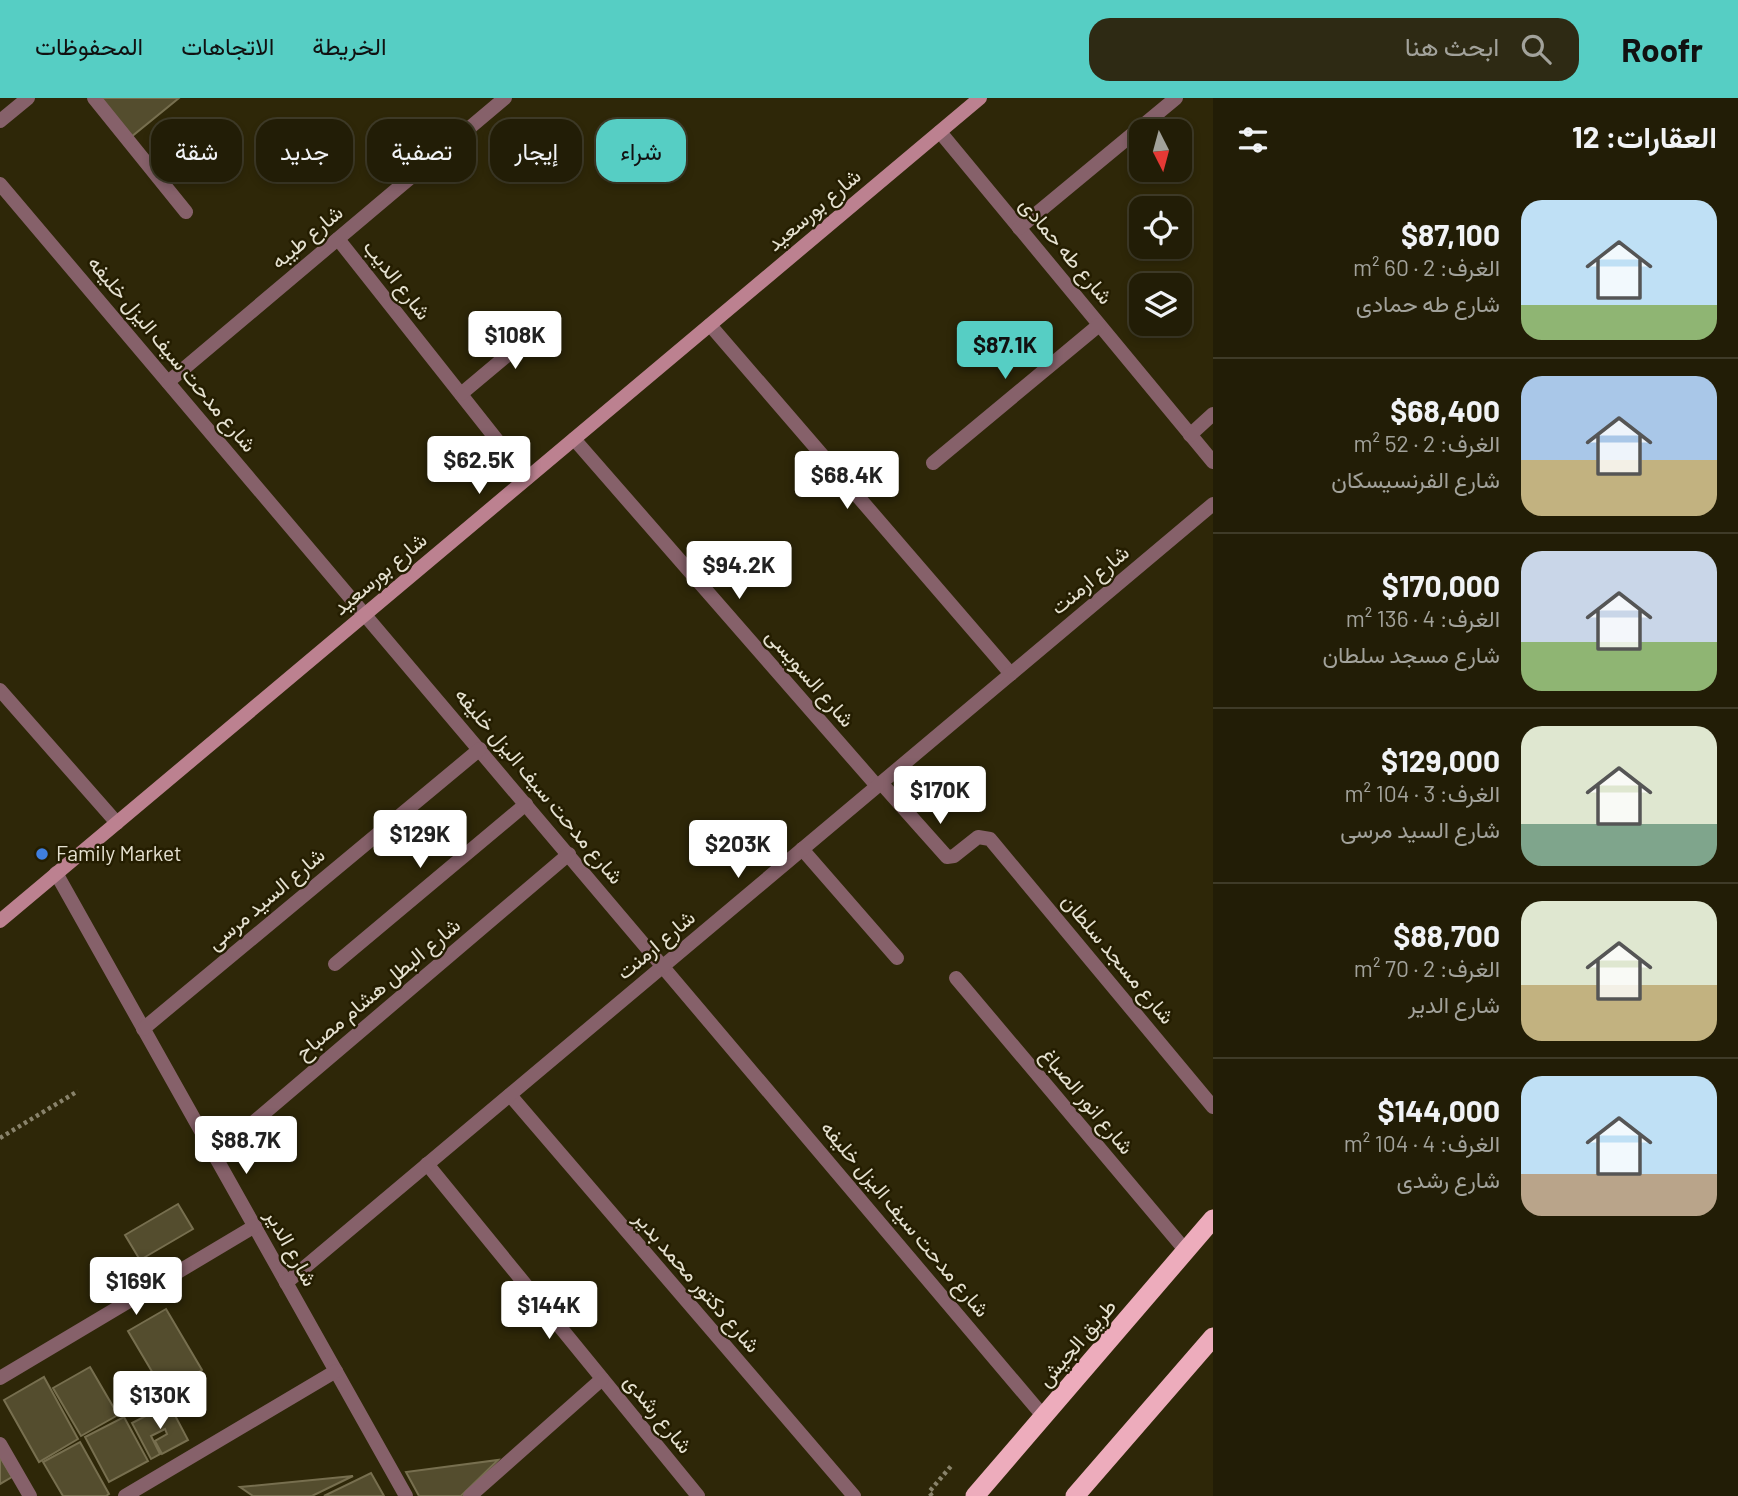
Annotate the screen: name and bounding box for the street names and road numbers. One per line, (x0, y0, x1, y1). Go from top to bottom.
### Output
street label: شارع بورسعيد (761, 162, 867, 258)
street label: شارع طه حمادى (1013, 192, 1119, 310)
street label: شارع طيبه (265, 199, 349, 275)
street label: شارع الديب (357, 234, 437, 326)
street label: شارع مدحت سيف اليزل خليفه (81, 250, 263, 458)
street label: شارع بورسعيد (327, 526, 433, 622)
street label: شارع ارمنت (1045, 539, 1135, 621)
street label: شارع السويسى (759, 623, 861, 733)
street label: شارع مدحت سيف اليزل خليفه (448, 682, 630, 890)
street label: شارع السيد مرسى (201, 841, 331, 957)
street label: شارع مسجد سلطان (1055, 888, 1181, 1030)
street label: شارع ارمنت (611, 904, 701, 986)
street label: شارع البطل هشام مصباح (289, 912, 467, 1066)
street label: شارع انور الصباغ (1034, 1042, 1140, 1160)
street label: شارع مدحت سيف اليزل خليفه (814, 1115, 996, 1323)
street label: شارع الدير (258, 1204, 324, 1291)
street label: شارع دكتور محمد بدير (627, 1204, 766, 1359)
street label: طريق الجيش (1031, 1293, 1122, 1392)
street label: شارع رشدى (617, 1368, 699, 1460)

